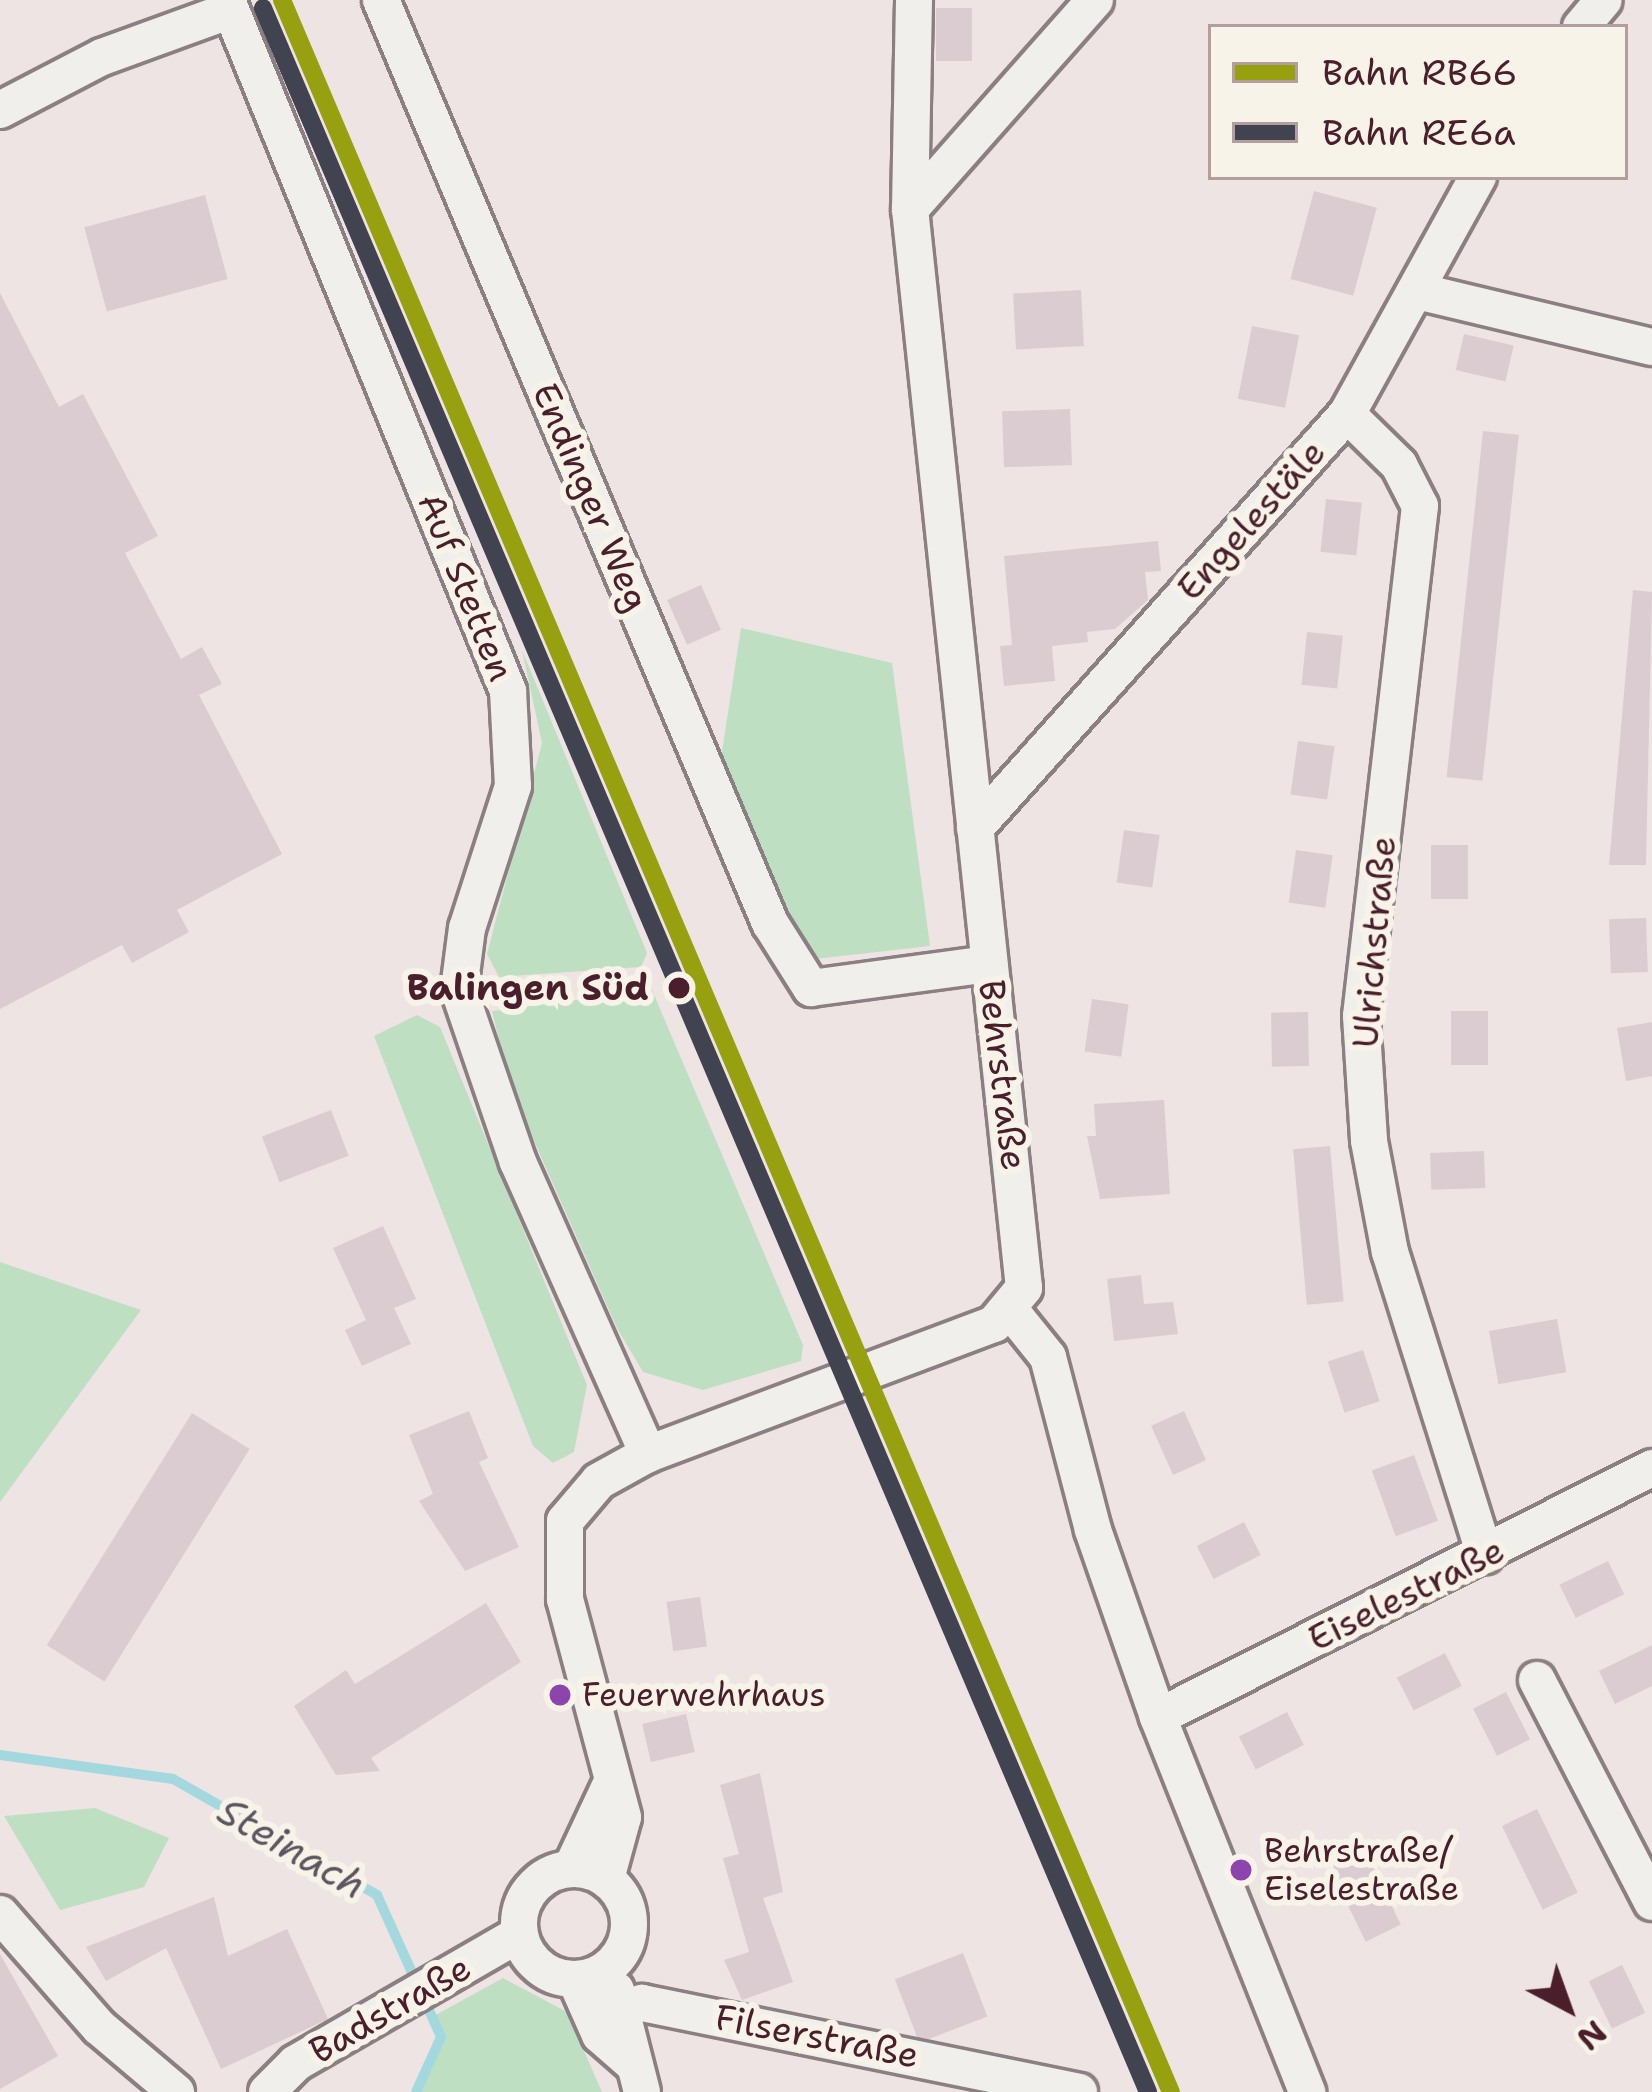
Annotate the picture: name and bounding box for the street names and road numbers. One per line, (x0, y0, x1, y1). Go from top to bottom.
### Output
street label: Endinger Weg (524, 376, 658, 618)
street label: Engelestäle (1168, 431, 1334, 609)
street label: Auf Stetten (409, 487, 523, 687)
street label: Ulrichstraße (1343, 834, 1405, 1050)
street label: Behrstraße (970, 977, 1036, 1173)
street label: Eiselestraße (1301, 1528, 1511, 1660)
street label: Badstraße (302, 1946, 478, 2072)
street label: Filserstraße (712, 1995, 922, 2077)

